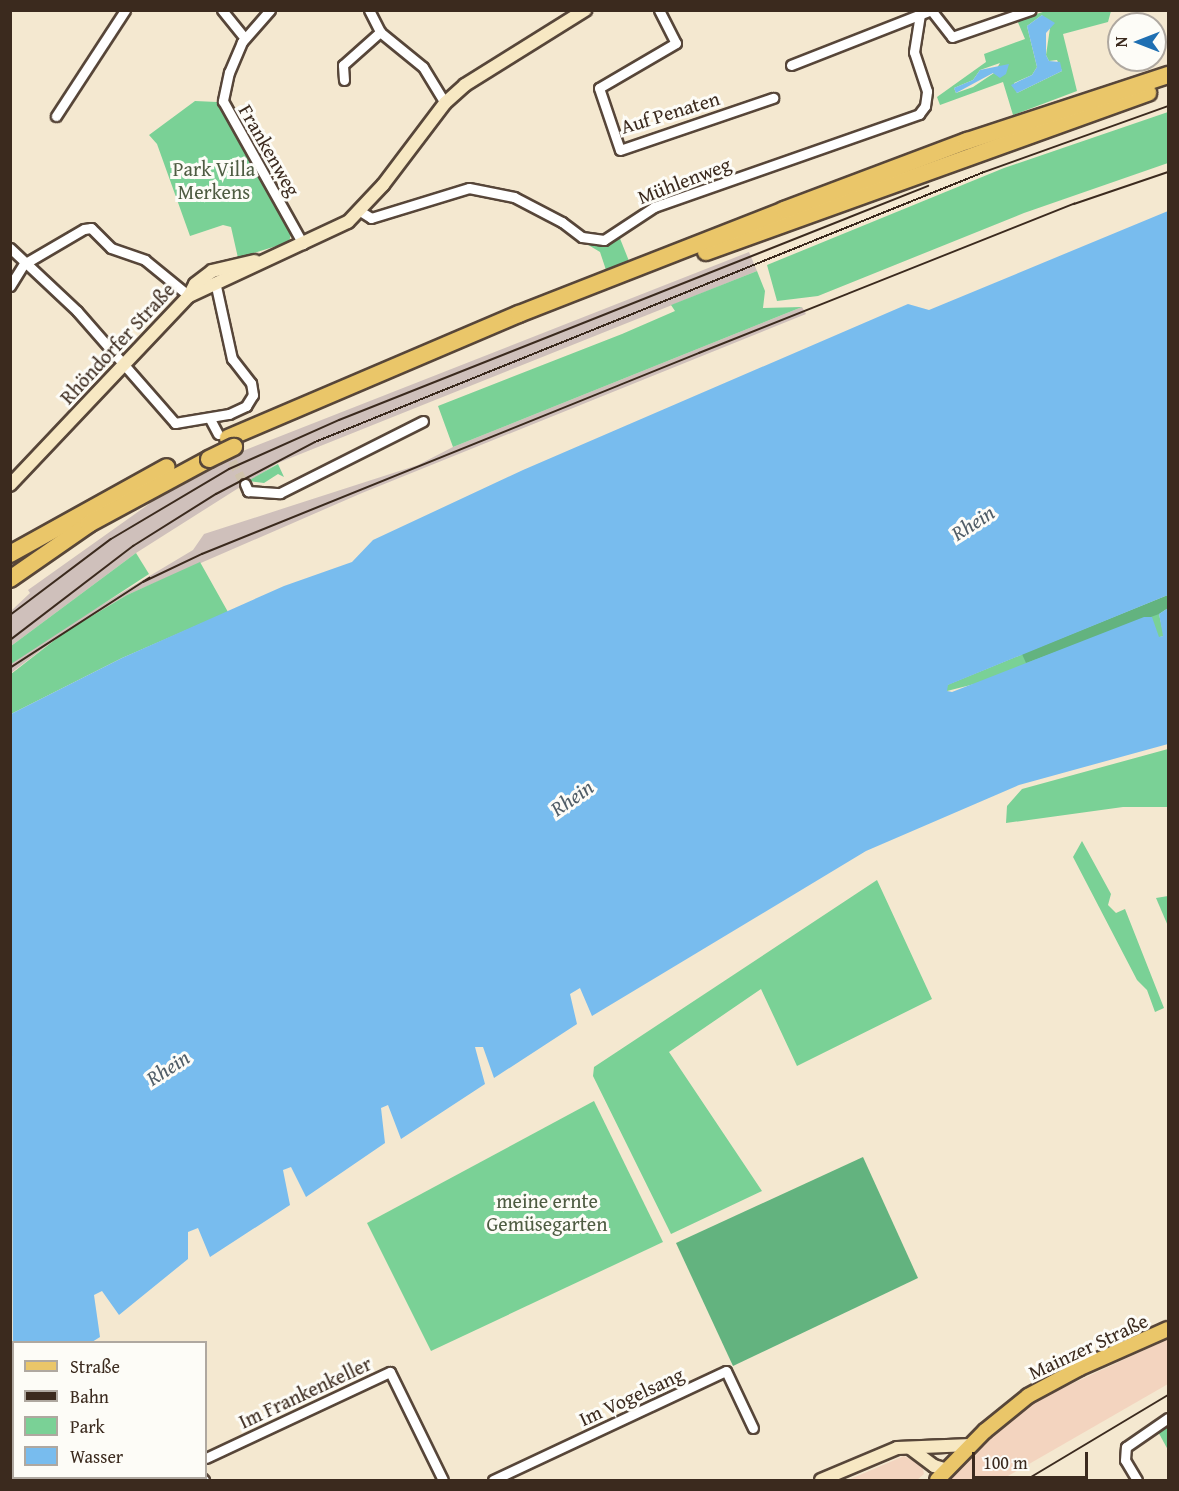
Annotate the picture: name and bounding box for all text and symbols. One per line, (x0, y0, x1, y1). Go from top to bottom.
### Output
north arrow (1107, 12, 1167, 72)
text: N (1109, 37, 1133, 47)
street label: Auf Penaten (618, 86, 722, 138)
street label: Frankenweg (234, 100, 306, 200)
street label: Mühlenweg (634, 151, 734, 209)
park label: Park Villa Merkens (173, 157, 255, 204)
street label: Rhöndorfer Straße (55, 277, 179, 409)
water label: Rhein (947, 500, 999, 546)
water label: Rhein (546, 774, 598, 822)
water label: Rhein (142, 1045, 194, 1091)
park label: meine ernte Gemüsegarten (487, 1189, 607, 1236)
street label: Mainzer Straße (1025, 1308, 1151, 1384)
legend (12, 1341, 207, 1479)
street label: Im Frankenkeller (235, 1351, 375, 1433)
text: Straße (70, 1353, 120, 1380)
street label: Im Vogelsang (575, 1361, 687, 1431)
text: Bahn (70, 1383, 109, 1410)
text: Park (70, 1413, 105, 1440)
scale bar (975, 1440, 1090, 1478)
text: Wasser (70, 1443, 123, 1470)
text: 100 m (983, 1449, 1028, 1476)

